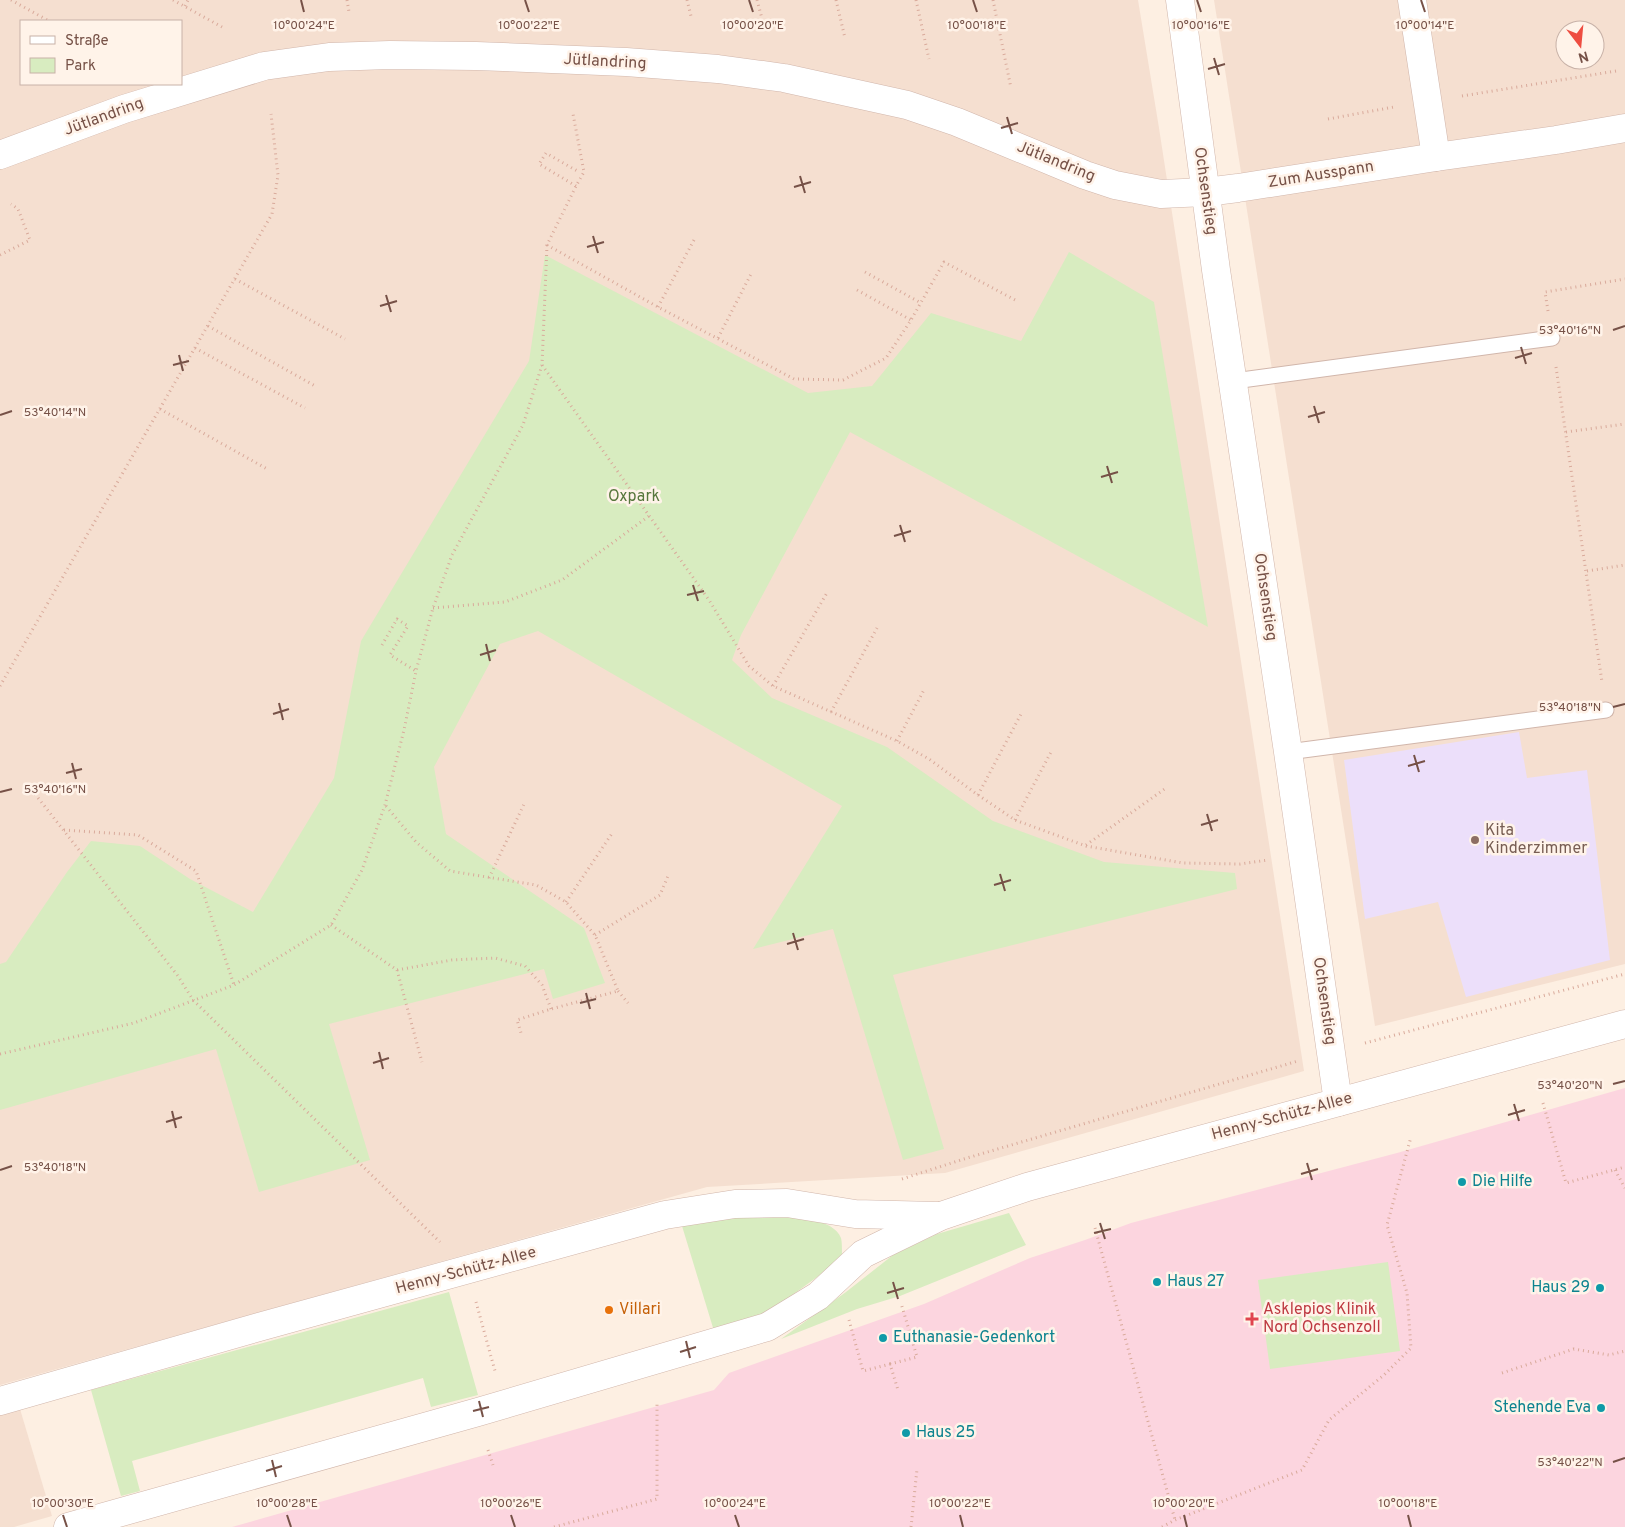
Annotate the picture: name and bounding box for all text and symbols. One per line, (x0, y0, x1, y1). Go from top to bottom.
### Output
text: 10°00'24"E (273, 18, 335, 34)
text: 10°00'22"E (498, 18, 560, 34)
text: 10°00'20"E (722, 18, 784, 34)
text: 10°00'18"E (948, 18, 1006, 34)
text: 10°00'16"E (1172, 18, 1230, 34)
text: 10°00'14"E (1396, 18, 1454, 34)
legend (20, 20, 182, 85)
north arrow (1555, 20, 1605, 70)
text: Straße (65, 32, 109, 51)
text: N (1576, 46, 1590, 66)
street label: Jütlandring (563, 50, 647, 74)
text: Park (65, 57, 96, 76)
street label: Jütlandring (62, 93, 146, 141)
street label: Jütlandring (1014, 137, 1098, 187)
street label: Ochsenstieg (1189, 146, 1221, 236)
street label: Zum Ausspann (1267, 157, 1375, 193)
text: 53°40'16"N (1539, 323, 1601, 339)
text: 53°40'14"N (24, 405, 86, 421)
park label: Oxpark (608, 487, 660, 507)
street label: Ochsenstieg (1249, 552, 1281, 642)
text: 53°40'18"N (1539, 700, 1601, 716)
text: 53°40'16"N (24, 782, 86, 798)
place label: Kita Kinderzimmer (1485, 821, 1587, 859)
marker: Kita Kinderzimmer (1469, 834, 1481, 846)
street label: Ochsenstieg (1308, 956, 1340, 1046)
text: 53°40'20"N (1537, 1078, 1603, 1094)
street label: Henny-Schütz-Allee (1209, 1089, 1355, 1145)
text: 53°40'18"N (24, 1160, 86, 1176)
place label: Die Hilfe (1472, 1172, 1532, 1192)
marker: Die Hilfe (1456, 1176, 1468, 1188)
street label: Henny-Schütz-Allee (393, 1243, 539, 1299)
place label: Haus 27 (1167, 1272, 1224, 1292)
marker: Haus 27 (1151, 1276, 1163, 1288)
place label: Haus 29 (1531, 1278, 1590, 1298)
marker: Haus 29 (1594, 1282, 1606, 1294)
place label: Villari (619, 1300, 661, 1320)
place label: Asklepios Klinik Nord Ochsenzoll (1263, 1300, 1381, 1338)
marker: Villari (603, 1304, 615, 1316)
marker: Asklepios Klinik Nord Ochsenzoll (1245, 1312, 1259, 1326)
place label: Euthanasie-Gedenkort (893, 1328, 1055, 1348)
marker: Euthanasie-Gedenkort (877, 1332, 889, 1344)
place label: Stehende Eva (1493, 1398, 1591, 1418)
marker: Stehende Eva (1595, 1402, 1607, 1414)
place label: Haus 25 (916, 1423, 975, 1443)
marker: Haus 25 (900, 1427, 912, 1439)
text: 53°40'22"N (1537, 1455, 1603, 1471)
text: 10°00'30"E (32, 1496, 94, 1512)
text: 10°00'28"E (256, 1496, 318, 1512)
text: 10°00'26"E (480, 1496, 542, 1512)
text: 10°00'24"E (704, 1496, 766, 1512)
text: 10°00'22"E (929, 1496, 991, 1512)
text: 10°00'20"E (1153, 1496, 1215, 1512)
text: 10°00'18"E (1379, 1496, 1437, 1512)

